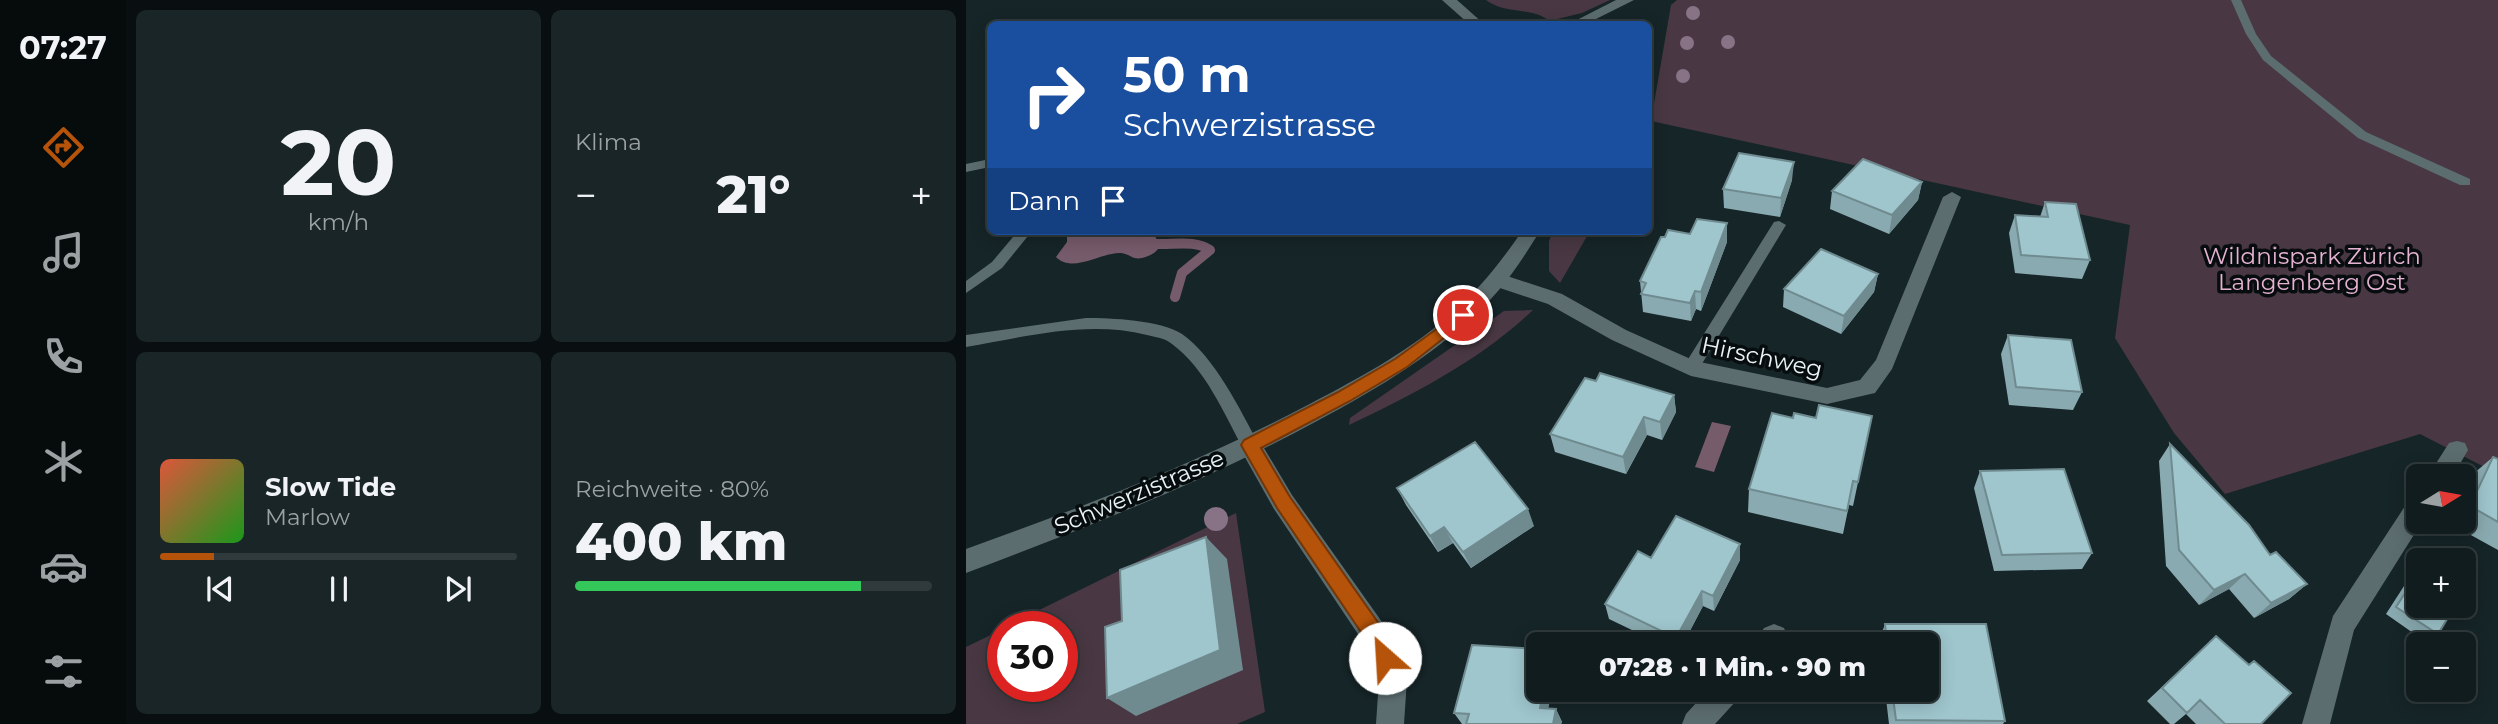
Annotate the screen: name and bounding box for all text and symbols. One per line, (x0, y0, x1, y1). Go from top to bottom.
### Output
text: 07:27 (19, 28, 107, 67)
text: 50 m (1123, 45, 1251, 104)
icon: right (1008, 49, 1099, 140)
text: Schwerzistrasse (1123, 105, 1376, 144)
text: 20 (281, 107, 396, 218)
icon: directions (39, 123, 88, 172)
text: Klima (575, 128, 642, 156)
text: 21° (717, 163, 790, 226)
text: − (575, 172, 597, 219)
text: + (910, 172, 932, 219)
icon: arrive (1094, 182, 1132, 220)
text: Dann (1008, 185, 1080, 217)
text: km/h (308, 208, 369, 236)
icon: music (39, 228, 88, 277)
park label: Wildnispark Zürich Langenberg Ost (2203, 242, 2421, 296)
pin (1433, 285, 1493, 345)
icon: arrive (1444, 296, 1482, 334)
street label: Hirschweg (1699, 331, 1825, 383)
icon: phone (39, 332, 88, 381)
icon: climate (39, 437, 88, 486)
street label: Schwerzistrasse (1050, 444, 1228, 540)
north arrow (2406, 464, 2476, 534)
map controls (2406, 464, 2476, 702)
text: Slow Tide (265, 471, 396, 503)
text: Reichweite · 80% (575, 475, 769, 503)
text: Marlow (265, 503, 350, 531)
text: 400 km (575, 510, 787, 573)
icon: car (39, 542, 88, 591)
button: + (2406, 548, 2476, 618)
icon: previous (201, 570, 239, 608)
icon: pause (320, 570, 358, 608)
icon: next (439, 570, 477, 608)
speed limit sign: 30 (987, 611, 1078, 702)
position arrow (1348, 621, 1422, 695)
button: − (2406, 632, 2476, 702)
icon: filters (39, 647, 88, 696)
text: 07:28 · 1 Min. · 90 m (1599, 651, 1866, 683)

